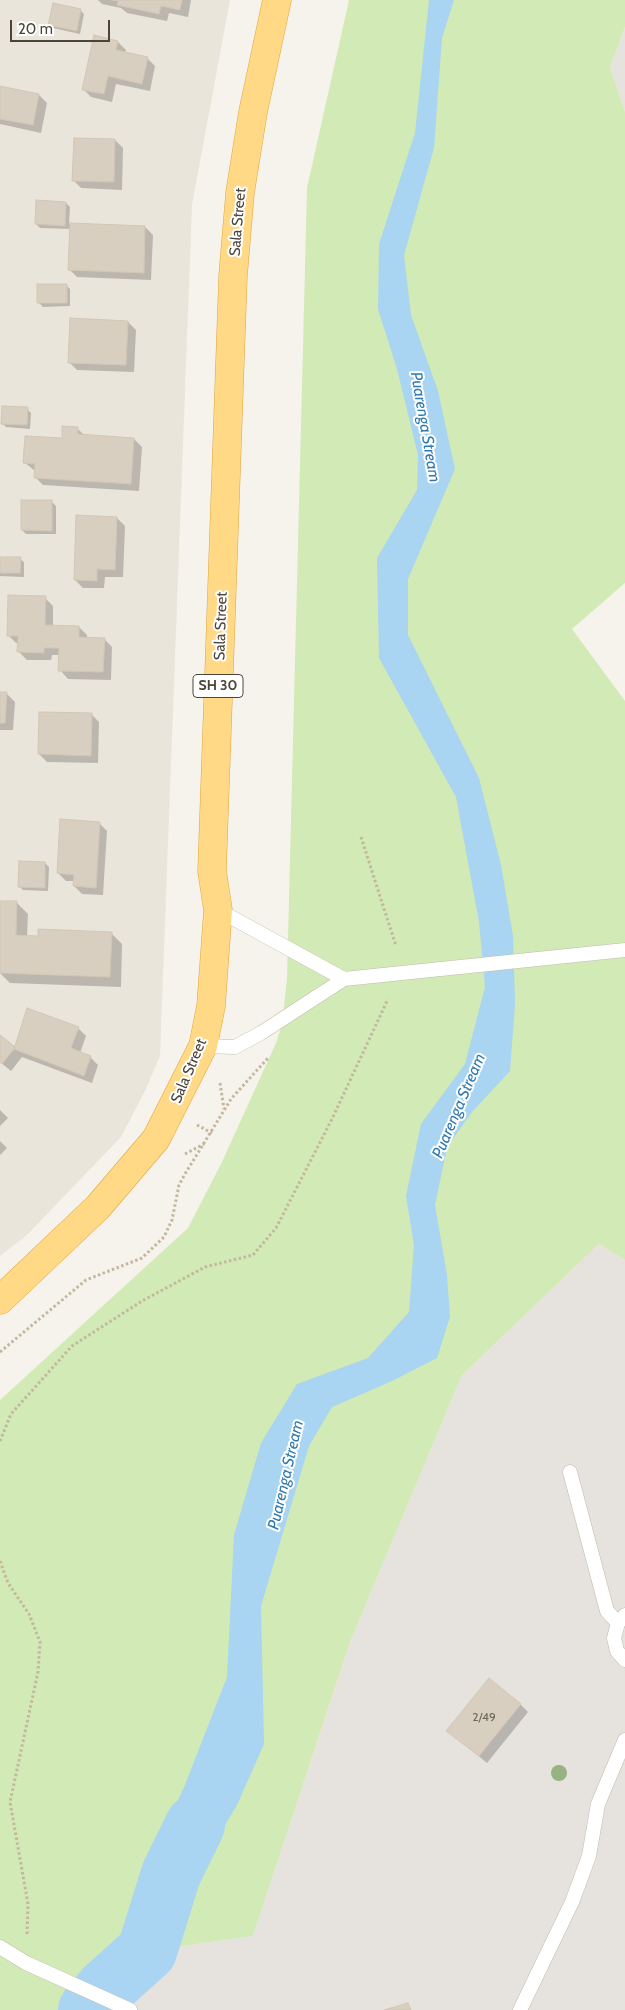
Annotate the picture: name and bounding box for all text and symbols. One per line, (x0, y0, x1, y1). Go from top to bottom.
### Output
scale bar (12, 10, 112, 42)
text: 20 m (18, 20, 53, 38)
street label: Sala Street (226, 187, 250, 257)
water label: Puarenga Stream (406, 370, 444, 484)
street label: Sala Street (211, 591, 231, 661)
road number: SH 30 (193, 674, 243, 698)
street label: Sala Street (167, 1036, 211, 1106)
water label: Puarenga Stream (428, 1051, 490, 1161)
water label: Puarenga Stream (264, 1418, 308, 1532)
house number: 2/49 (472, 1710, 496, 1724)

